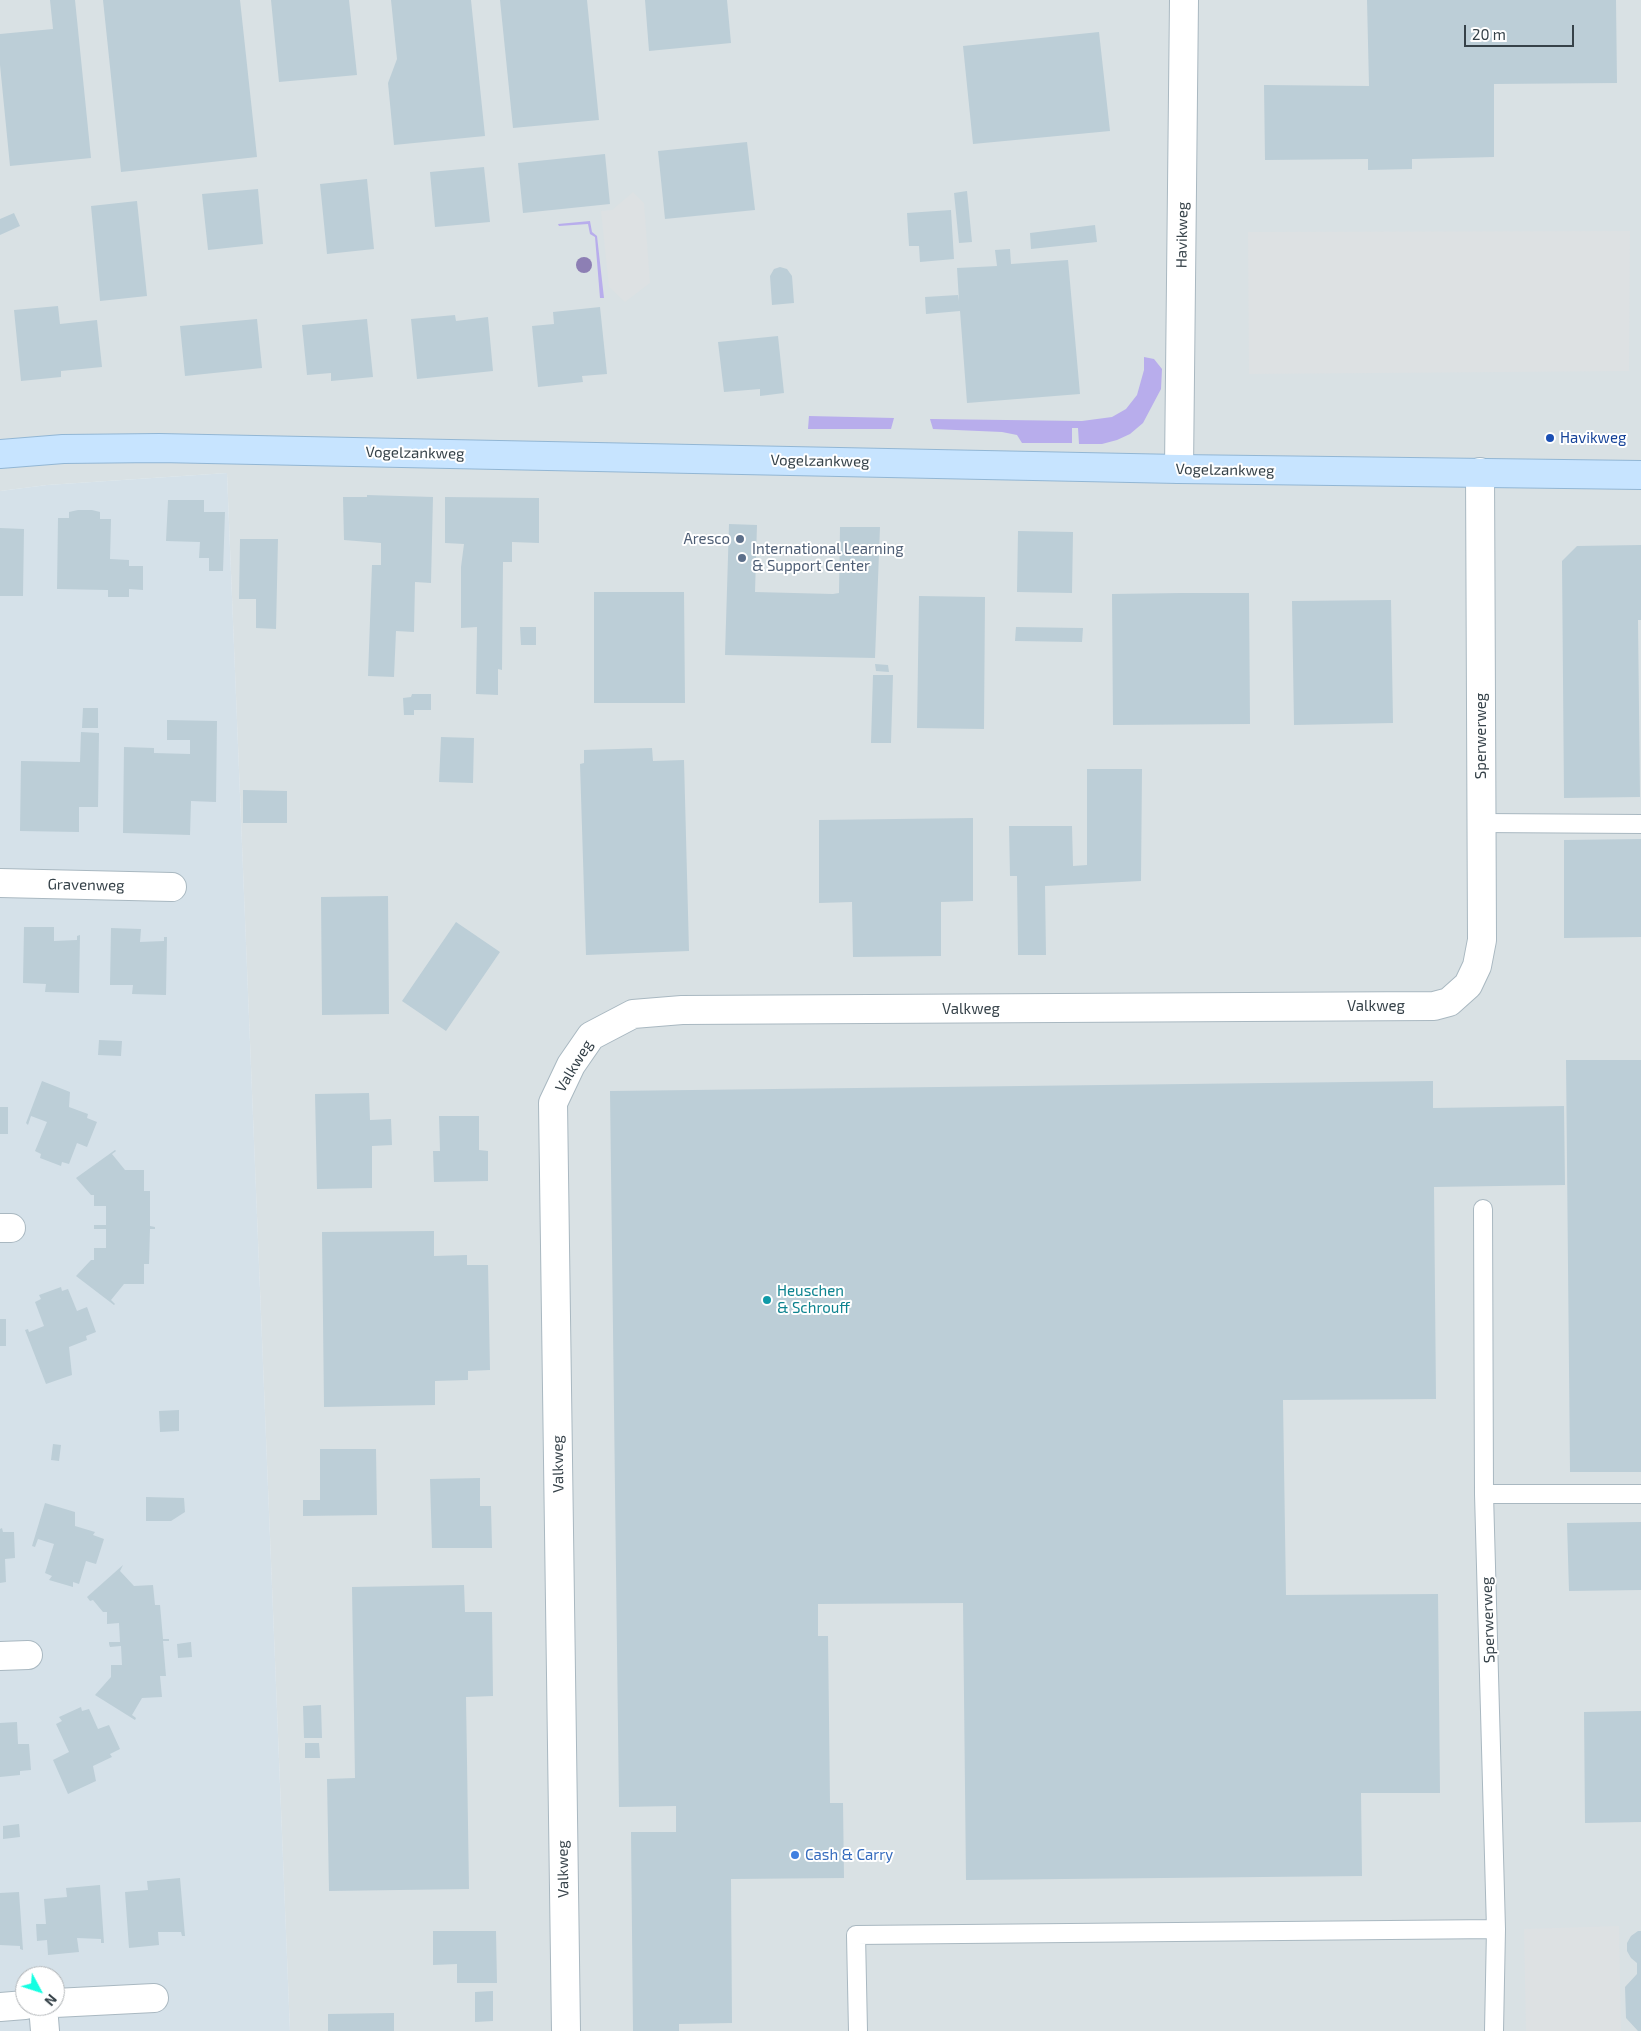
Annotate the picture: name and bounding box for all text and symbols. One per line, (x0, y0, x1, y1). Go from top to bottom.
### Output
scale bar (1466, 15, 1576, 47)
text: 20 m (1472, 25, 1506, 43)
street label: Havikweg (1172, 202, 1192, 268)
place label: Havikweg (1560, 429, 1626, 447)
marker: Havikweg (1544, 432, 1556, 444)
street label: Vogelzankweg (365, 443, 465, 463)
street label: Vogelzankweg (770, 451, 870, 471)
street label: Vogelzankweg (1175, 460, 1275, 480)
place label: Aresco (683, 530, 730, 548)
marker: Aresco (734, 533, 746, 545)
place label: International Learning & Support Center (752, 540, 904, 575)
marker: International Learning & Support Center (736, 552, 748, 564)
street label: Sperwerweg (1472, 693, 1490, 779)
street label: Gravenweg (47, 875, 125, 895)
street label: Valkweg (1347, 997, 1405, 1015)
street label: Valkweg (942, 1000, 1000, 1018)
street label: Valkweg (551, 1037, 597, 1095)
place label: Heuschen & Schrouff (777, 1282, 850, 1317)
marker: Heuschen & Schrouff (761, 1294, 773, 1306)
street label: Valkweg (548, 1435, 568, 1493)
street label: Sperwerweg (1477, 1577, 1499, 1663)
street label: Valkweg (553, 1840, 573, 1898)
place label: Cash & Carry (805, 1846, 893, 1864)
marker: Cash & Carry (789, 1849, 801, 1861)
north arrow (15, 1966, 65, 2016)
text: N (41, 1991, 61, 2010)

